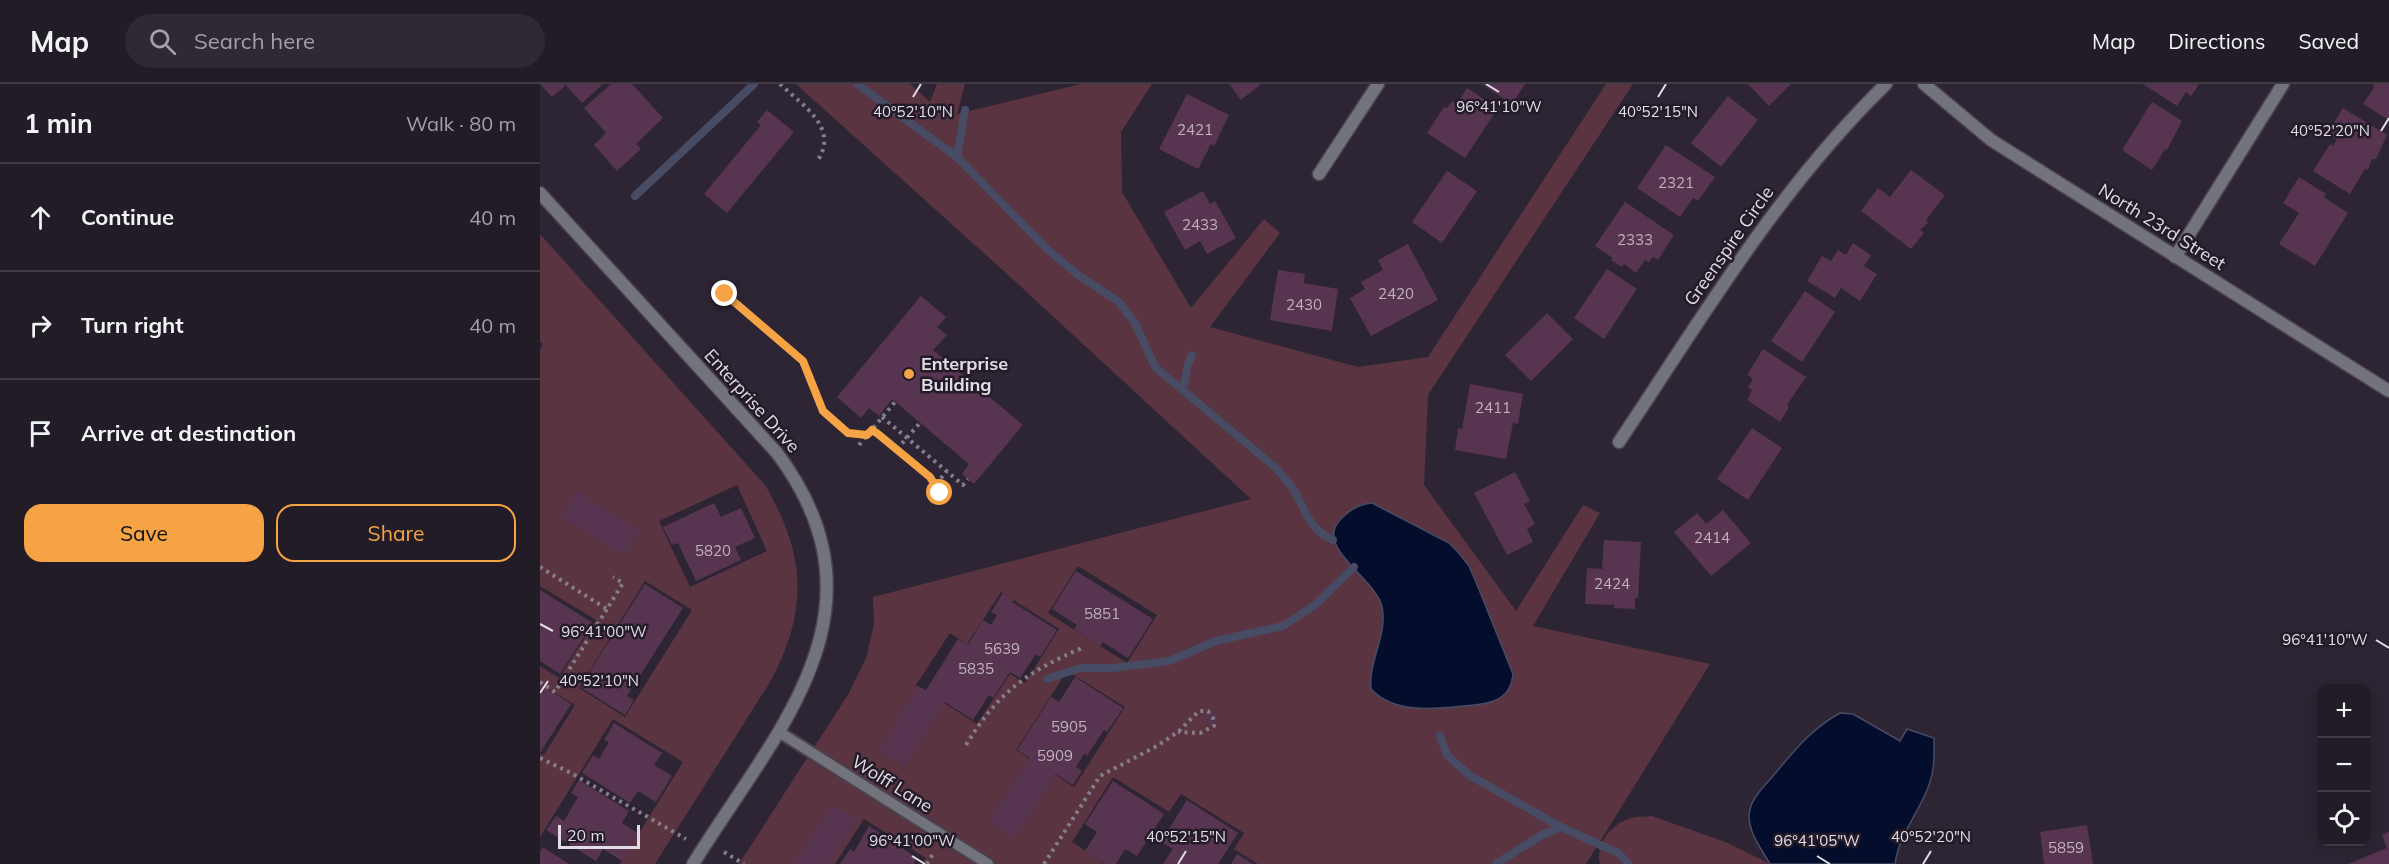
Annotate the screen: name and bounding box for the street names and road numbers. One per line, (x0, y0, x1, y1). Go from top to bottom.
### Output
street label: North 23rd Street (2094, 178, 2230, 275)
street label: Greenspire Circle (1679, 182, 1778, 310)
street label: Enterprise Drive (700, 344, 805, 457)
street label: Wolff Lane (848, 750, 937, 817)

